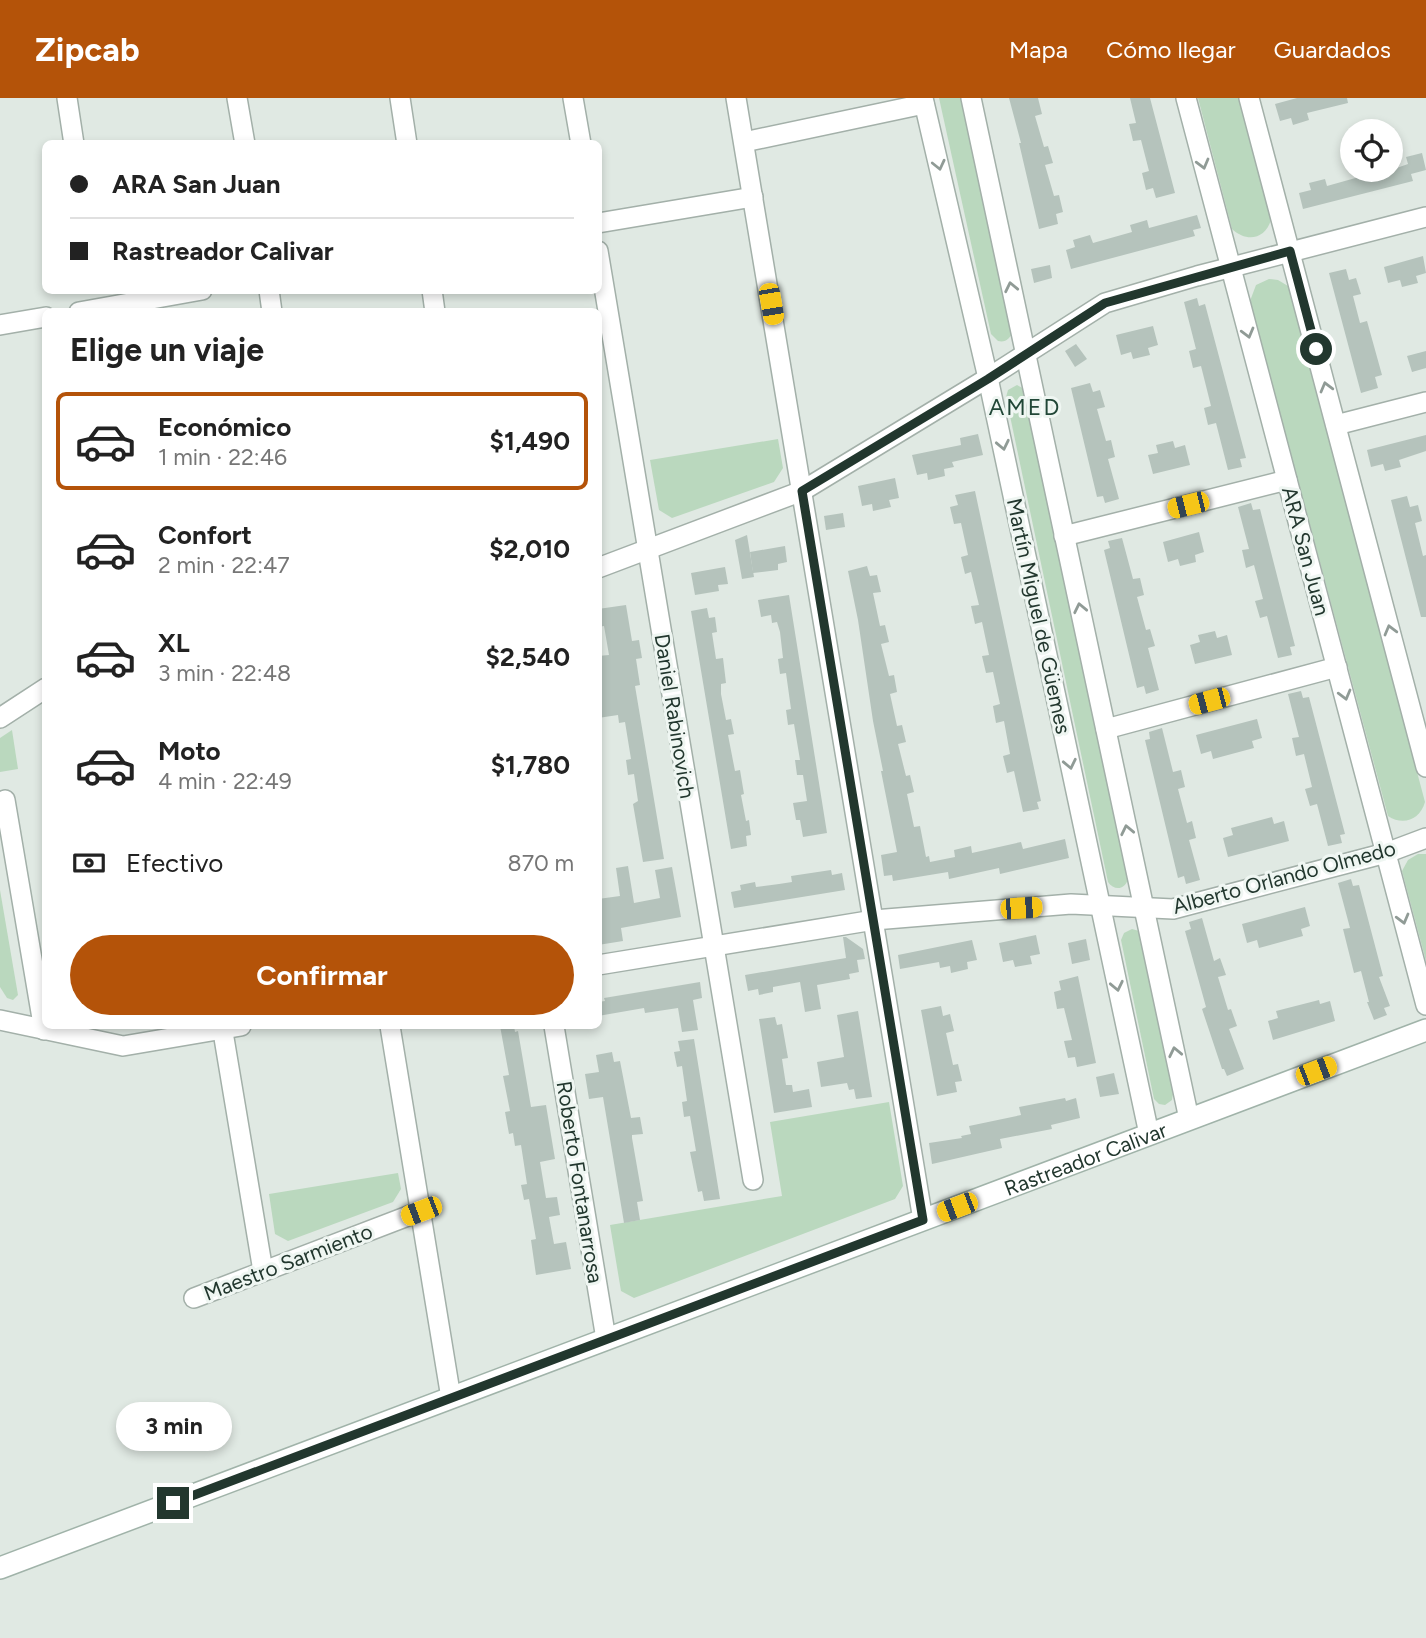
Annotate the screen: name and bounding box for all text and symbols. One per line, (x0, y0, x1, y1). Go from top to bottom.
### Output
text: Zipcab (35, 30, 140, 69)
text: Mapa (1009, 35, 1068, 64)
text: Cómo llegar (1106, 35, 1236, 64)
text: Guardados (1274, 35, 1391, 64)
map controls (1340, 119, 1403, 182)
button: locate (1340, 119, 1403, 182)
one-way arrow (930, 158, 945, 170)
one-way arrow (1195, 158, 1209, 170)
text: ARA San Juan (112, 168, 281, 200)
text: Rastreador Calivar (112, 235, 334, 267)
car (758, 281, 785, 327)
one-way arrow (1005, 281, 1020, 293)
one-way arrow (1240, 327, 1254, 339)
text: Elige un viaje (70, 331, 264, 369)
route start (1300, 333, 1332, 365)
one-way arrow (1320, 381, 1334, 393)
district label: AMED (989, 393, 1061, 421)
icon: car (74, 410, 137, 473)
text: Económico (158, 411, 291, 443)
text: $1,490 (490, 425, 570, 457)
one-way arrow (994, 439, 1009, 451)
text: 1 min · 22:46 (158, 443, 287, 471)
street label: ARA San Juan (1277, 484, 1335, 618)
car (1166, 490, 1211, 520)
street label: Martín Miguel de Güemes (1002, 496, 1076, 736)
icon: car (74, 518, 137, 581)
text: Confort (158, 519, 252, 551)
text: $2,010 (489, 533, 570, 565)
text: 2 min · 22:47 (158, 551, 290, 579)
one-way arrow (1073, 602, 1088, 614)
one-way arrow (1384, 624, 1398, 636)
icon: car (74, 626, 137, 689)
text: XL (158, 627, 190, 659)
street label: Daniel Rabinovich (650, 632, 700, 800)
text: $2,540 (485, 641, 570, 673)
text: 3 min · 22:48 (158, 659, 291, 687)
car (1186, 685, 1233, 717)
one-way arrow (1336, 689, 1351, 701)
icon: car (74, 734, 137, 797)
text: Moto (158, 735, 221, 767)
text: $1,780 (491, 749, 570, 781)
one-way arrow (1062, 758, 1077, 770)
text: 4 min · 22:49 (158, 767, 292, 795)
one-way arrow (1121, 824, 1136, 836)
street label: Alberto Orlando Olmedo (1170, 835, 1398, 919)
icon: cash (70, 844, 108, 882)
text: Efectivo (126, 847, 223, 879)
text: 870 m (508, 849, 574, 877)
car (1000, 896, 1043, 920)
one-way arrow (1395, 913, 1409, 925)
button: Confirmar (70, 935, 574, 1015)
one-way arrow (1109, 980, 1124, 992)
one-way arrow (1168, 1047, 1183, 1059)
car (1293, 1054, 1340, 1088)
street label: Roberto Fontanarrosa (552, 1079, 608, 1285)
street label: Rastreador Calivar (1001, 1117, 1170, 1201)
car (934, 1190, 981, 1224)
car (398, 1194, 445, 1228)
street label: Maestro Sarmiento (200, 1218, 376, 1306)
callout: 3 min (115, 1402, 231, 1450)
text: 3 min (145, 1412, 203, 1440)
route end (157, 1487, 189, 1519)

